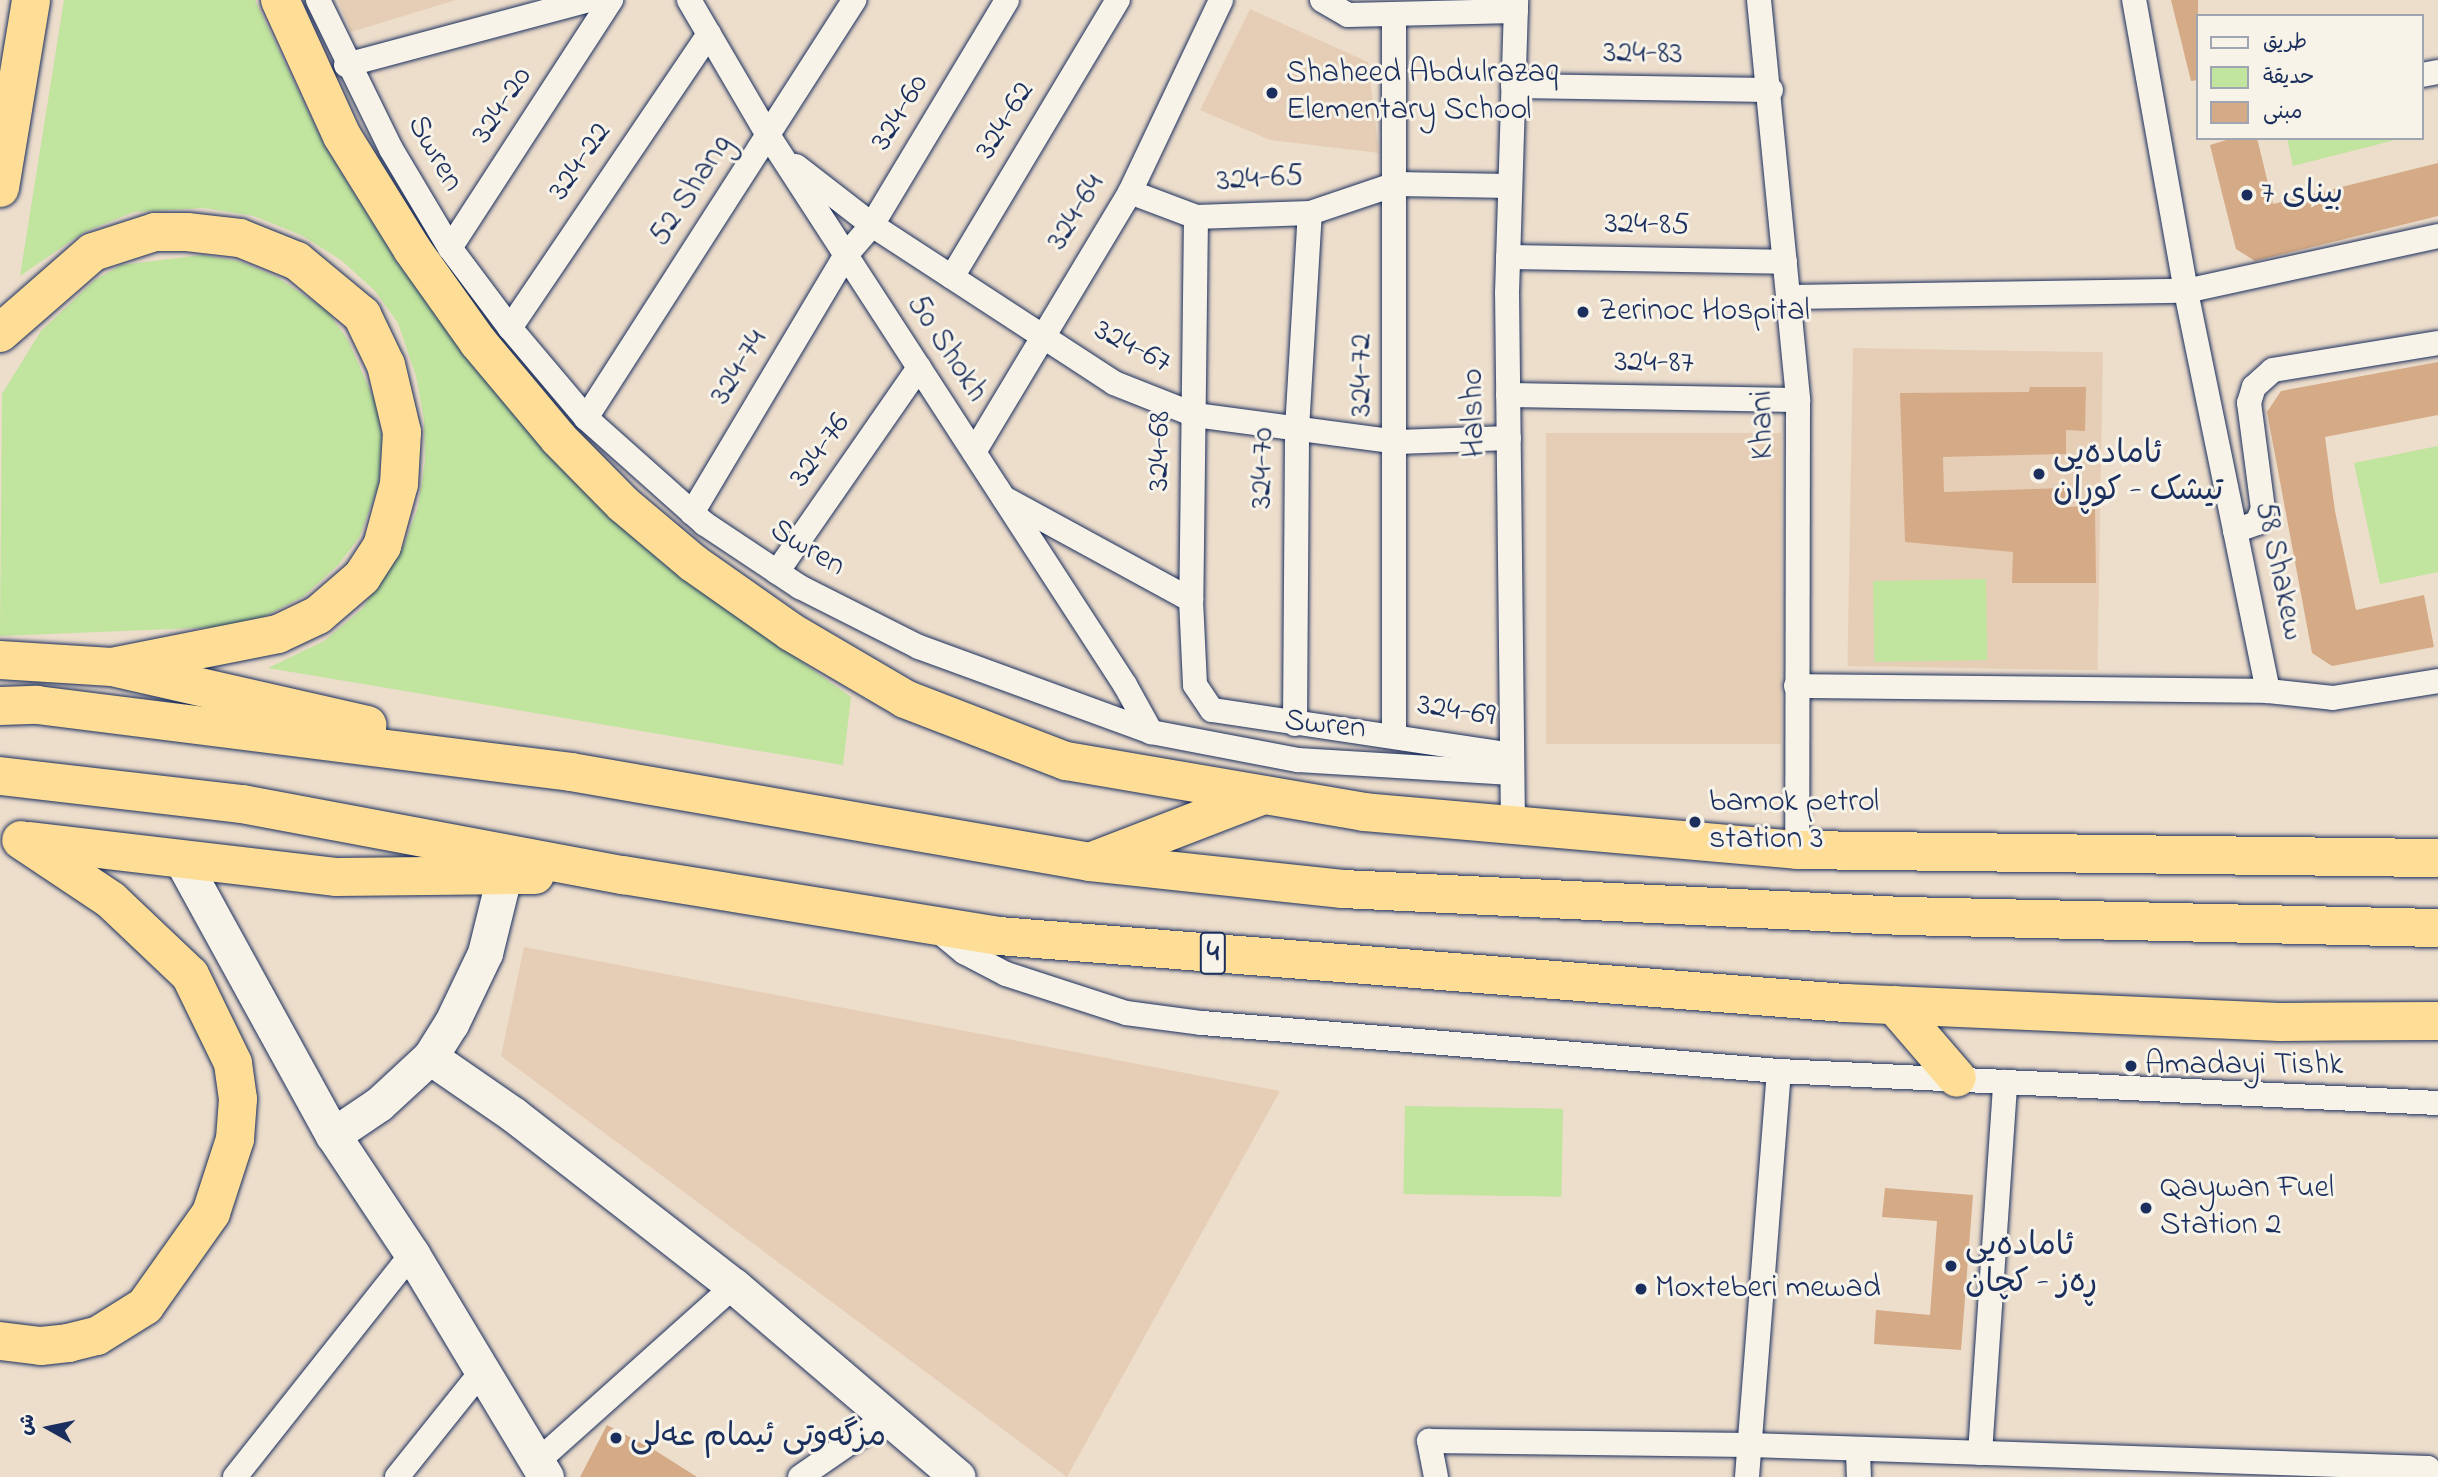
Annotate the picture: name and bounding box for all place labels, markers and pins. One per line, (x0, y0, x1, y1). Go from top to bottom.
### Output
place label: Shaheed Abdulrazaq Elementary School (1286, 56, 1558, 131)
marker: Shaheed Abdulrazaq Elementary School (1264, 85, 1280, 101)
place label: بيناى 7 (2261, 176, 2343, 214)
marker: بيناى 7 (2239, 187, 2255, 203)
place label: Zerinoc Hospital (1599, 293, 1810, 331)
marker: Zerinoc Hospital (1573, 302, 1593, 322)
place label: ئامادەیی تیشک - کوڕان (2053, 437, 2223, 512)
marker: ئامادەیی تیشک - کوڕان (2031, 466, 2047, 482)
place label: bamok petrol station 3 (1709, 785, 1879, 860)
marker: bamok petrol station 3 (1687, 814, 1703, 830)
place label: Amadayi Tishk (2145, 1047, 2343, 1085)
marker: Amadayi Tishk (2123, 1058, 2139, 1074)
place label: Qaywan Fuel Station 2 (2160, 1171, 2334, 1246)
marker: Qaywan Fuel Station 2 (2138, 1200, 2154, 1216)
place label: ئامادەیی ڕەز - کچان (1965, 1229, 2097, 1304)
marker: ئامادەیی ڕەز - کچان (1943, 1258, 1959, 1274)
place label: Moxteberi mewad (1655, 1270, 1881, 1308)
marker: Moxteberi mewad (1633, 1281, 1649, 1297)
place label: مزگەوتی ئیمام عەلی (630, 1419, 886, 1457)
marker: مزگەوتی ئیمام عەلی (608, 1430, 624, 1446)

